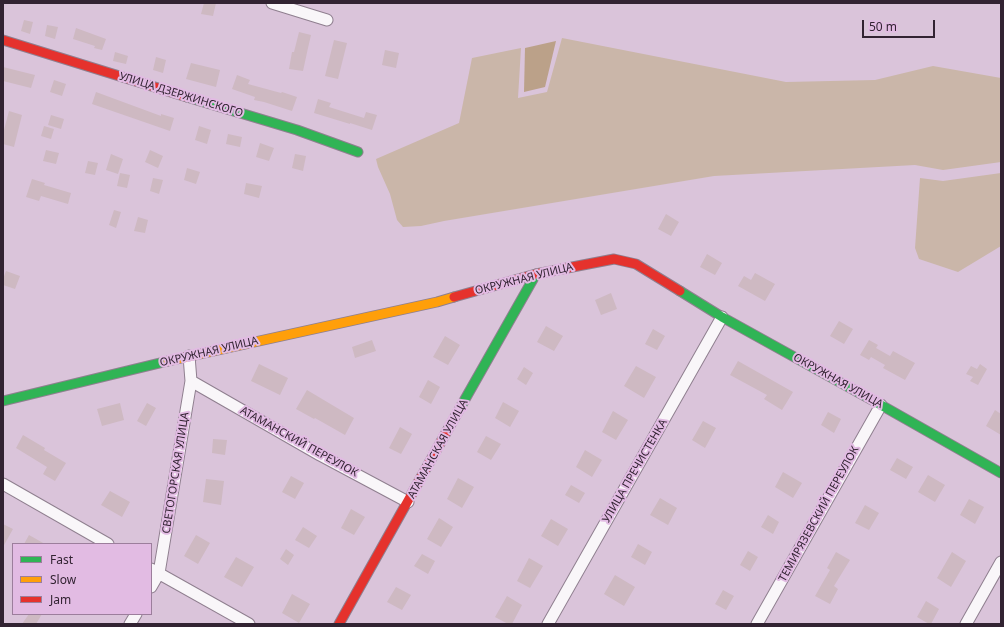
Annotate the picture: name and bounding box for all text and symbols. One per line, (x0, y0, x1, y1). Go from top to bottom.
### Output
scale bar (864, 12, 937, 38)
text: 50 m (869, 18, 897, 35)
street label: УЛИЦА ДЗЕРЖИНСКОГО (117, 70, 245, 120)
street label: ОКРУЖНАЯ УЛИЦА (474, 260, 574, 298)
street label: ОКРУЖНАЯ УЛИЦА (159, 334, 259, 370)
street label: ОКРУЖНАЯ УЛИЦА (791, 351, 885, 411)
street label: АТАМАНСКАЯ УЛИЦА (405, 397, 471, 501)
street label: АТАМАНСКИЙ ПЕРЕУЛОК (238, 404, 360, 480)
street label: СВЕТОГОРСКАЯ УЛИЦА (160, 411, 192, 535)
street label: УЛИЦА ПРЕЧИСТЕНКА (600, 417, 670, 525)
street label: ТЕМИРЯЗЕВСКИЙ ПЕРЕУЛОК (776, 444, 862, 584)
legend (12, 543, 152, 615)
text: Fast (50, 551, 73, 568)
text: Slow (50, 571, 76, 588)
text: Jam (50, 591, 71, 608)

